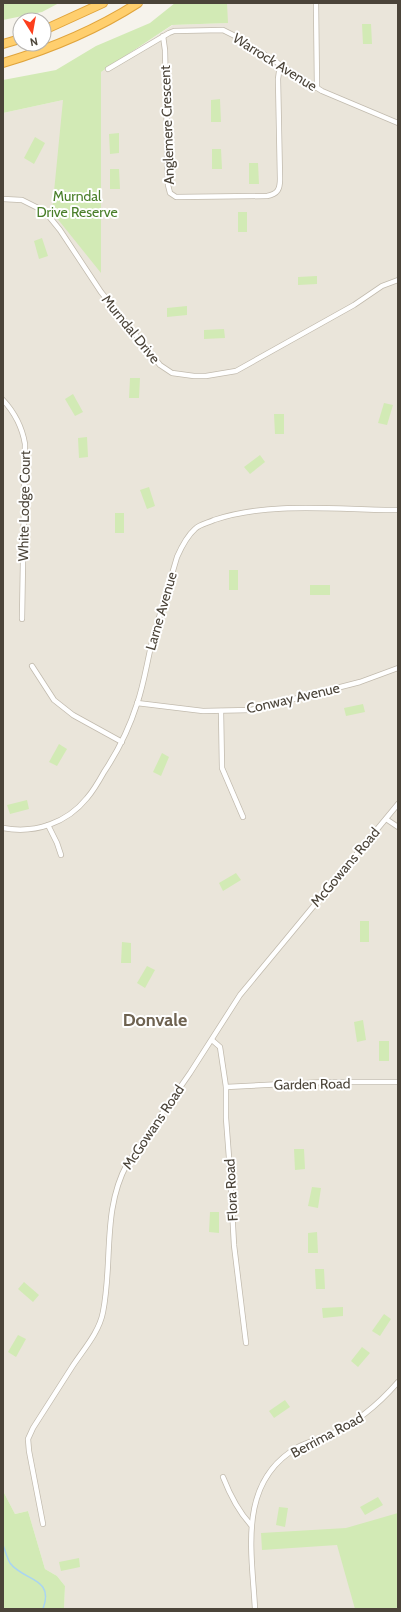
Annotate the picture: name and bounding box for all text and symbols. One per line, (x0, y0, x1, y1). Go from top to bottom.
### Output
north arrow (12, 12, 52, 52)
street label: Warrock Avenue (230, 29, 320, 95)
text: N (29, 34, 39, 49)
street label: Anglemere Crescent (156, 65, 178, 185)
park label: Murndal Drive Reserve (36, 187, 118, 221)
street label: Murndal Drive (98, 291, 164, 367)
street label: White Lodge Court (14, 450, 34, 562)
street label: Larne Avenue (141, 570, 181, 652)
street label: Conway Avenue (245, 679, 341, 717)
street label: McGowans Road (307, 824, 383, 910)
district label: Donvale (123, 1009, 187, 1031)
street label: Garden Road (274, 1074, 350, 1094)
street label: McGowans Road (118, 1081, 188, 1173)
street label: Flora Road (220, 1158, 242, 1222)
street label: Berrima Road (288, 1408, 366, 1462)

